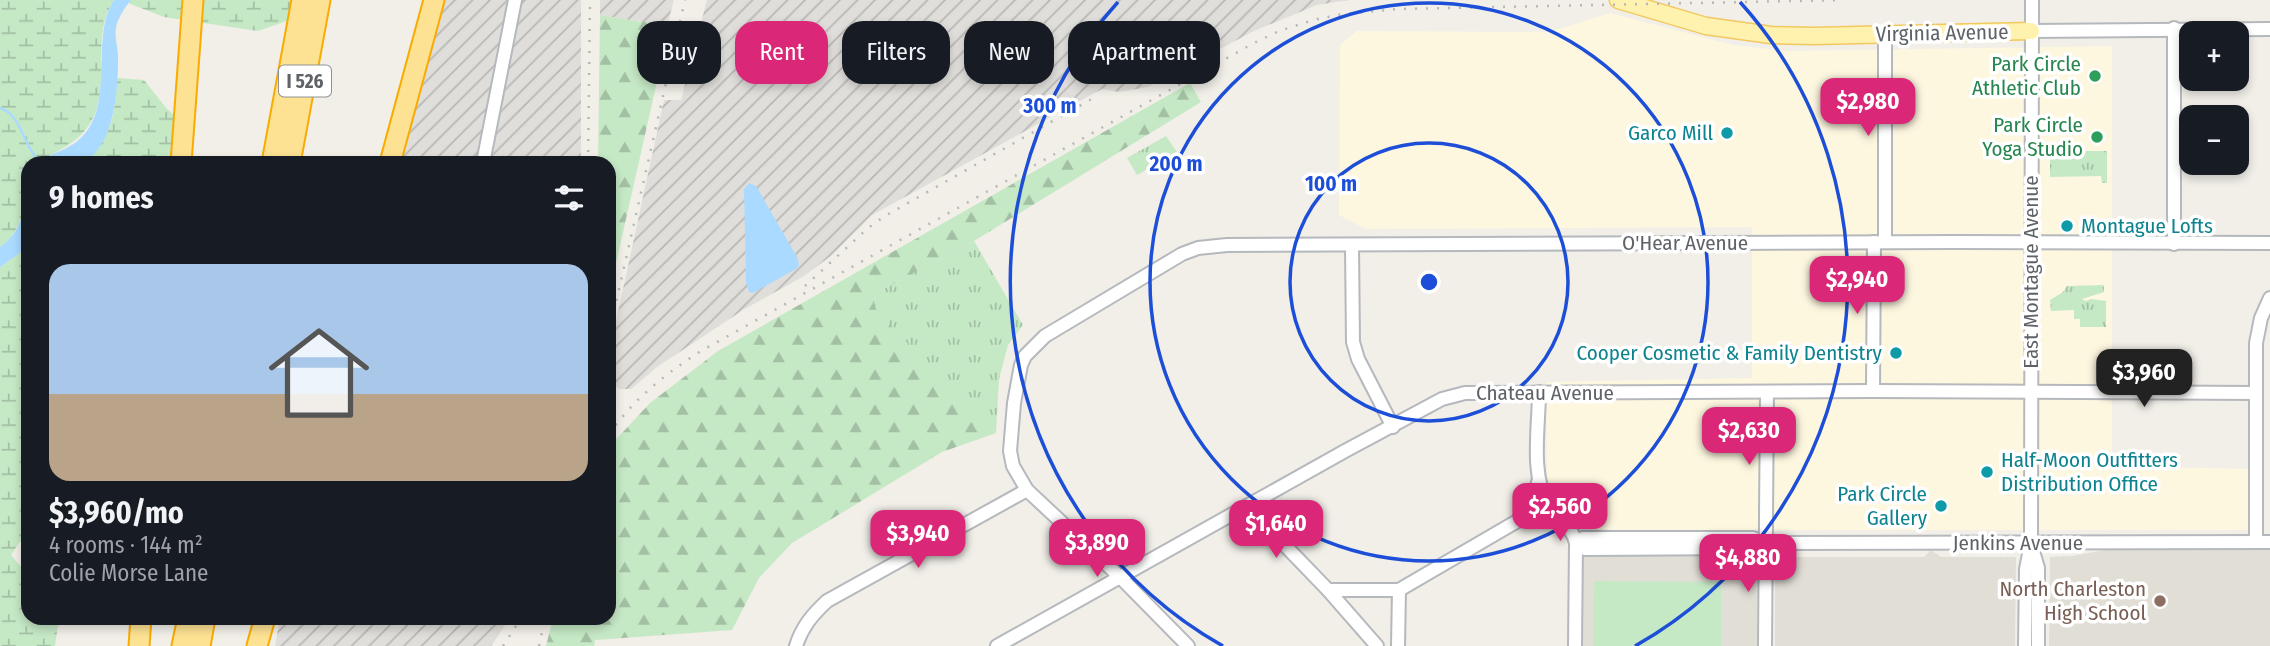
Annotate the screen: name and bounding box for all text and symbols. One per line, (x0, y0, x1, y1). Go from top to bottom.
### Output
street label: Virginia Avenue (1875, 19, 2009, 47)
chip: Buy (637, 21, 721, 84)
chip: Rent (735, 21, 828, 84)
chip: Filters (842, 21, 950, 84)
chip: New (964, 21, 1054, 84)
chip: Apartment (1068, 21, 1220, 84)
map controls (2179, 21, 2249, 175)
button: + (2179, 21, 2249, 91)
place label: Park Circle Athletic Club (1972, 51, 2081, 101)
road number: I 526 (279, 66, 331, 96)
marker: Park Circle Athletic Club (2087, 68, 2103, 84)
pin: $2,980 (1811, 78, 1925, 138)
text: $2,980 (1836, 87, 1900, 115)
text: 300 m (1022, 93, 1077, 119)
button: − (2179, 105, 2249, 175)
place label: Park Circle Yoga Studio (1982, 112, 2083, 162)
place label: Garco Mill (1628, 120, 1713, 146)
marker: Garco Mill (1719, 125, 1735, 141)
marker: Park Circle Yoga Studio (2089, 129, 2105, 145)
text: 200 m (1148, 151, 1203, 177)
text: 100 m (1305, 171, 1357, 197)
street label: East Montague Avenue (2018, 175, 2044, 369)
icon: filters (550, 179, 588, 217)
text: 9 homes (49, 180, 154, 216)
place label: Montague Lofts (2081, 213, 2213, 239)
marker: Montague Lofts (2059, 218, 2075, 234)
street label: O'Hear Avenue (1622, 230, 1748, 256)
pin: $2,940 (1800, 256, 1914, 316)
text: $2,940 (1826, 265, 1888, 293)
centre of rings (1417, 270, 1441, 294)
icon: home (256, 310, 382, 436)
place label: Cooper Cosmetic & Family Dentistry (1576, 340, 1883, 366)
marker: Cooper Cosmetic & Family Dentistry (1888, 345, 1904, 361)
pin: $3,960 (2087, 350, 2201, 409)
text: $3,960 (2112, 358, 2176, 386)
street label: Chateau Avenue (1476, 380, 1614, 406)
pin: $2,630 (1692, 407, 1806, 467)
text: $2,630 (1718, 416, 1780, 444)
place label: Half-Moon Outfitters Distribution Office (2001, 447, 2178, 497)
marker: Half-Moon Outfitters Distribution Office (1979, 464, 1995, 480)
place label: Park Circle Gallery (1837, 481, 1928, 531)
pin: $2,560 (1503, 484, 1617, 543)
text: $2,560 (1528, 492, 1592, 520)
text: $3,960/mo (49, 495, 184, 531)
marker: Park Circle Gallery (1933, 498, 1949, 514)
pin: $1,640 (1219, 500, 1333, 560)
text: $1,640 (1245, 509, 1307, 537)
pin: $3,940 (861, 510, 975, 570)
text: $3,940 (886, 519, 950, 547)
pin: $3,890 (1040, 520, 1154, 579)
text: $3,890 (1065, 528, 1129, 556)
street label: Jenkins Avenue (1953, 530, 2083, 556)
text: 4 rooms · 144 m² (49, 531, 203, 559)
pin: $4,880 (1691, 534, 1805, 594)
text: $4,880 (1715, 543, 1781, 571)
text: Colie Morse Lane (49, 559, 208, 587)
place label: North Charleston High School (1999, 576, 2146, 626)
marker: North Charleston High School (2152, 593, 2168, 609)

